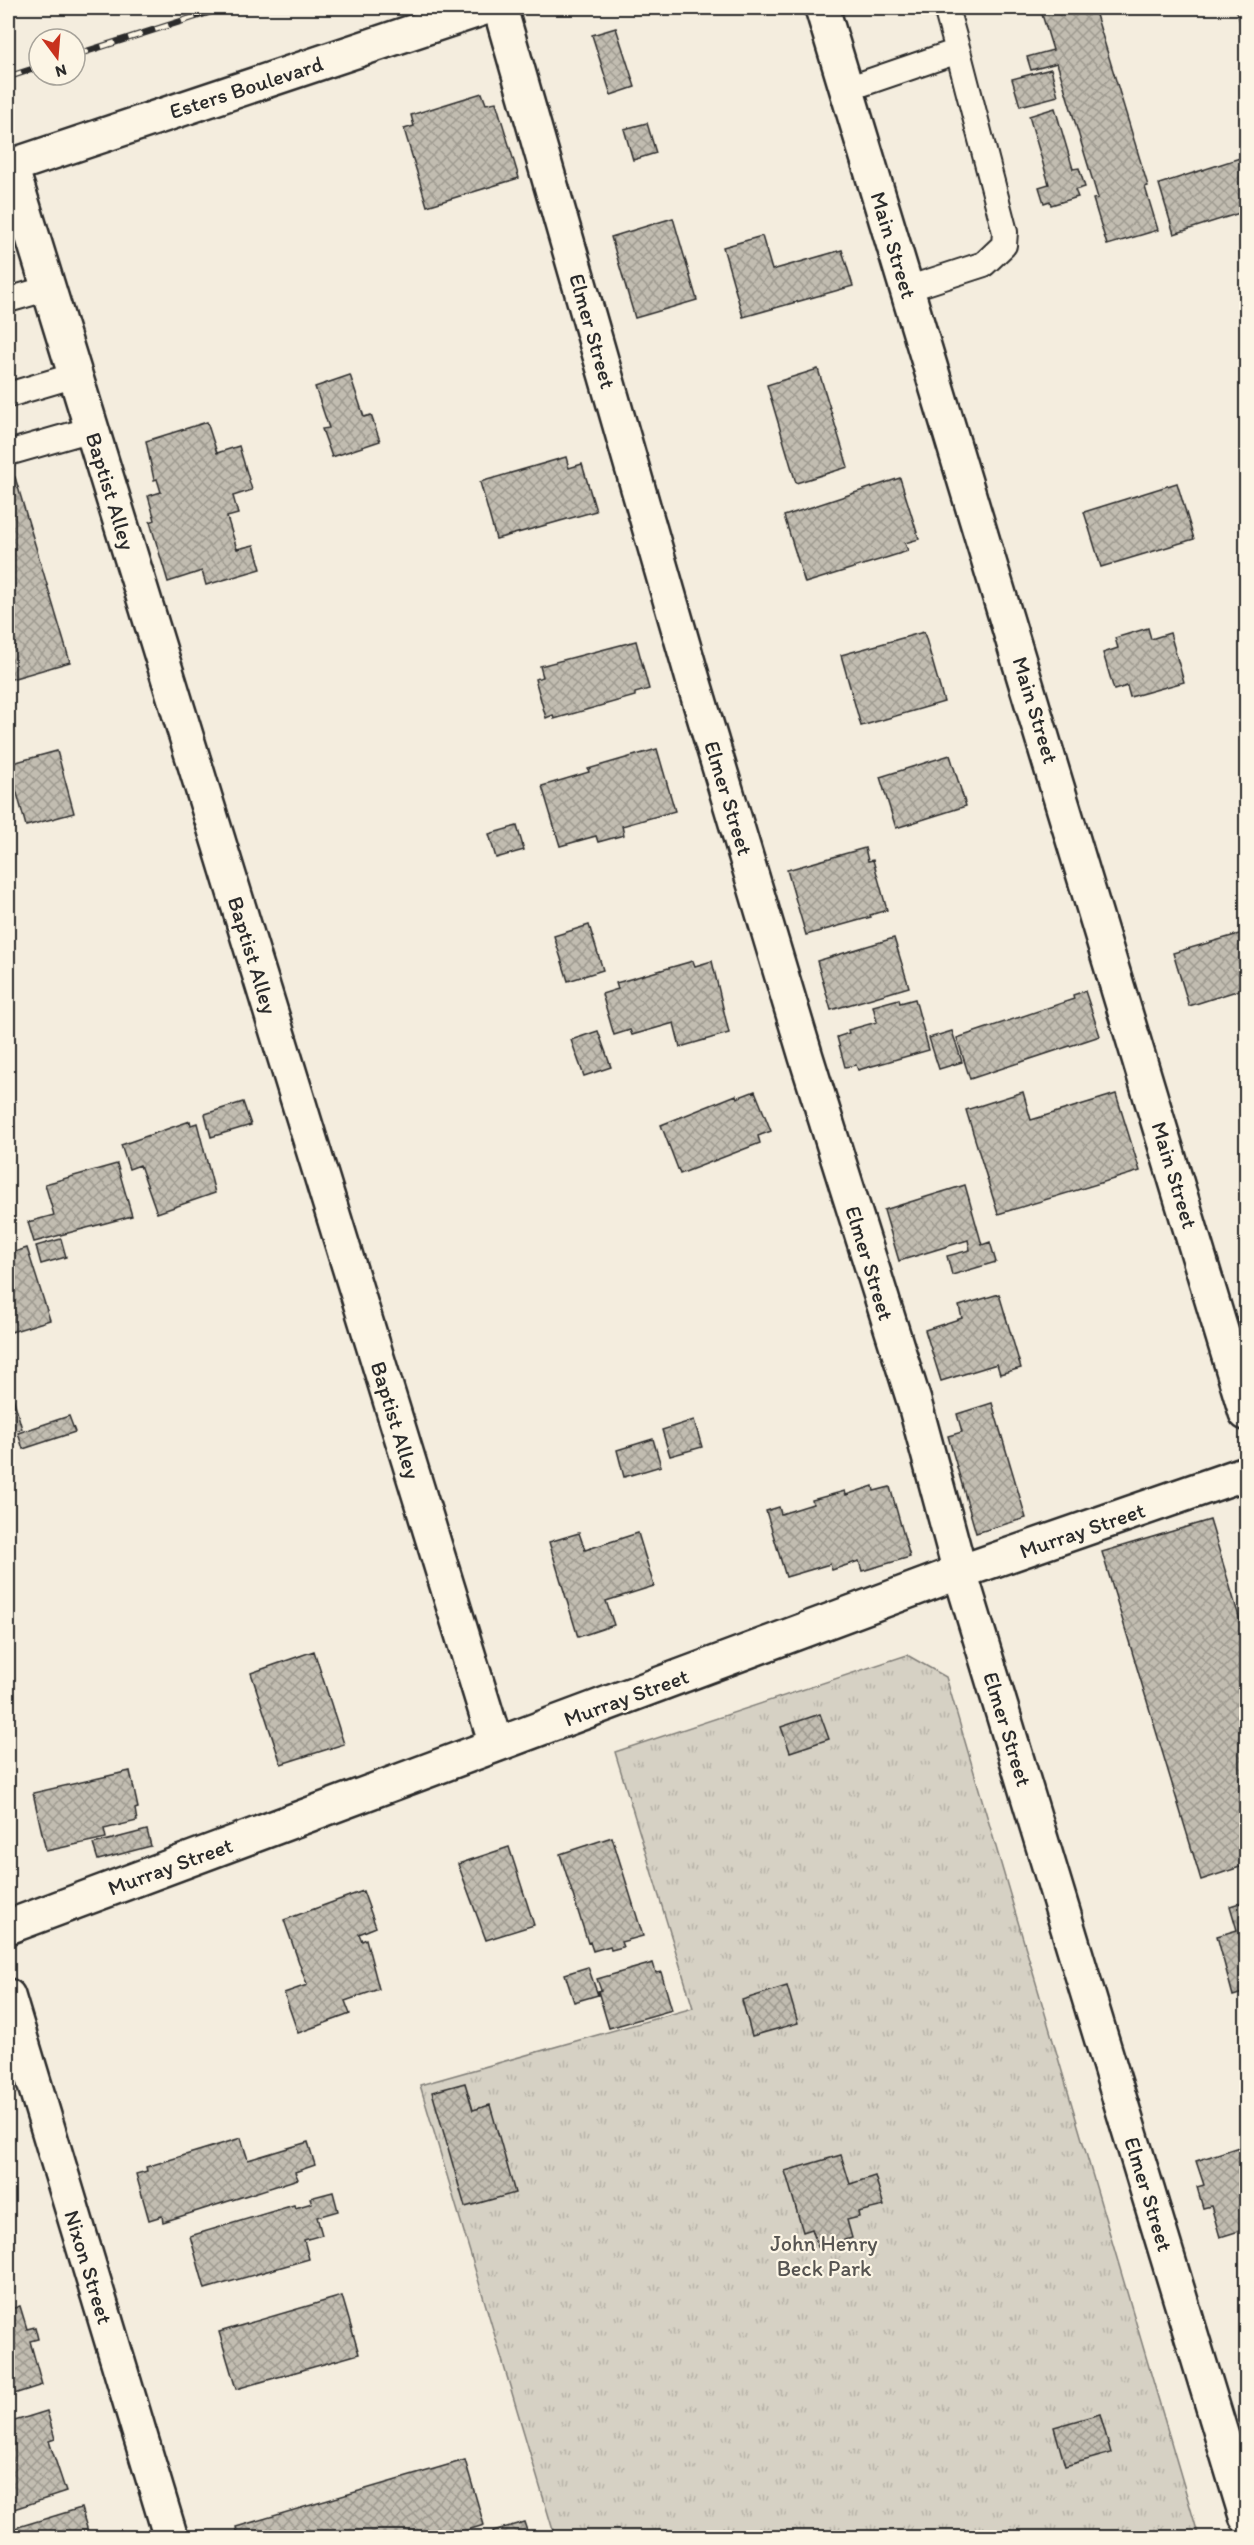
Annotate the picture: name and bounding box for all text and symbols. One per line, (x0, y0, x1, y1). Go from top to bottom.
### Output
north arrow (27, 27, 87, 87)
street label: Esters Boulevard (166, 50, 327, 125)
text: N (53, 60, 69, 82)
street label: Main Street (864, 188, 923, 302)
street label: Elmer Street (563, 270, 622, 392)
street label: Baptist Alley (80, 429, 141, 554)
street label: Main Street (1006, 653, 1065, 767)
street label: Elmer Street (698, 738, 759, 859)
street label: Baptist Alley (222, 893, 283, 1018)
street label: Main Street (1145, 1118, 1204, 1232)
street label: Elmer Street (839, 1203, 900, 1324)
street label: Baptist Alley (365, 1358, 426, 1483)
street label: Murray Street (1016, 1496, 1148, 1565)
street label: Murray Street (560, 1662, 692, 1733)
street label: Elmer Street (977, 1669, 1038, 1790)
street label: Murray Street (104, 1831, 236, 1902)
street label: Elmer Street (1118, 2134, 1179, 2255)
street label: Nixon Street (58, 2207, 119, 2327)
park label: John Henry Beck Park (770, 2230, 878, 2282)

